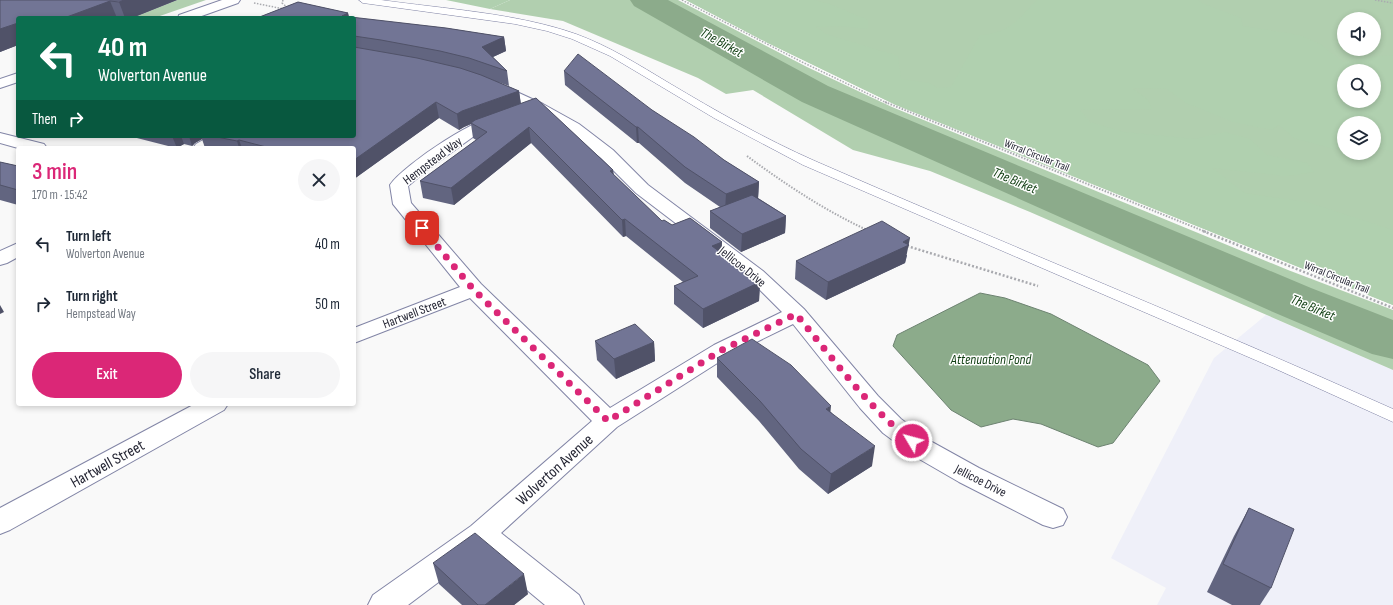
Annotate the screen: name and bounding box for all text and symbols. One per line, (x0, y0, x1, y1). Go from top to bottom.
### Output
map controls (1337, 12, 1381, 160)
button: sound (1337, 12, 1381, 56)
water label: The Birket (697, 24, 747, 61)
text: 40 m (98, 31, 147, 64)
icon: left (32, 32, 84, 84)
button: search (1337, 64, 1381, 108)
text: Wolverton Avenue (98, 65, 207, 86)
icon: right (65, 108, 87, 130)
text: Then (32, 110, 57, 129)
button: layers (1337, 116, 1381, 160)
street label: Hempstead Way (400, 133, 465, 188)
street label: Wirral Circular Trail (1002, 137, 1071, 174)
text: 3 min (32, 157, 77, 186)
button: close (298, 159, 340, 201)
water label: The Birket (990, 164, 1040, 198)
text: 170 m · 15:42 (32, 187, 88, 203)
pin (405, 211, 439, 245)
icon: arrive (411, 217, 433, 239)
text: Turn left (66, 227, 111, 246)
icon: left (32, 233, 54, 255)
text: 40 m (315, 235, 340, 254)
street label: Jellicoe Drive (715, 242, 769, 291)
text: Wolverton Avenue (66, 246, 145, 262)
street label: Wirral Circular Trail (1302, 259, 1371, 296)
text: Turn right (66, 287, 118, 306)
water label: The Birket (1288, 291, 1338, 325)
icon: right (32, 293, 54, 315)
street label: Hartwell Street (381, 294, 448, 332)
text: 50 m (315, 295, 340, 314)
text: Hempstead Way (66, 306, 136, 322)
water label: Attenuation Pond (950, 351, 1032, 368)
button: Exit (32, 352, 182, 398)
button: Share (190, 352, 340, 398)
position arrow (891, 420, 933, 462)
street label: Wolverton Avenue (513, 431, 597, 510)
street label: Hartwell Street (67, 436, 148, 492)
street label: Jellicoe Drive (951, 461, 1009, 501)

